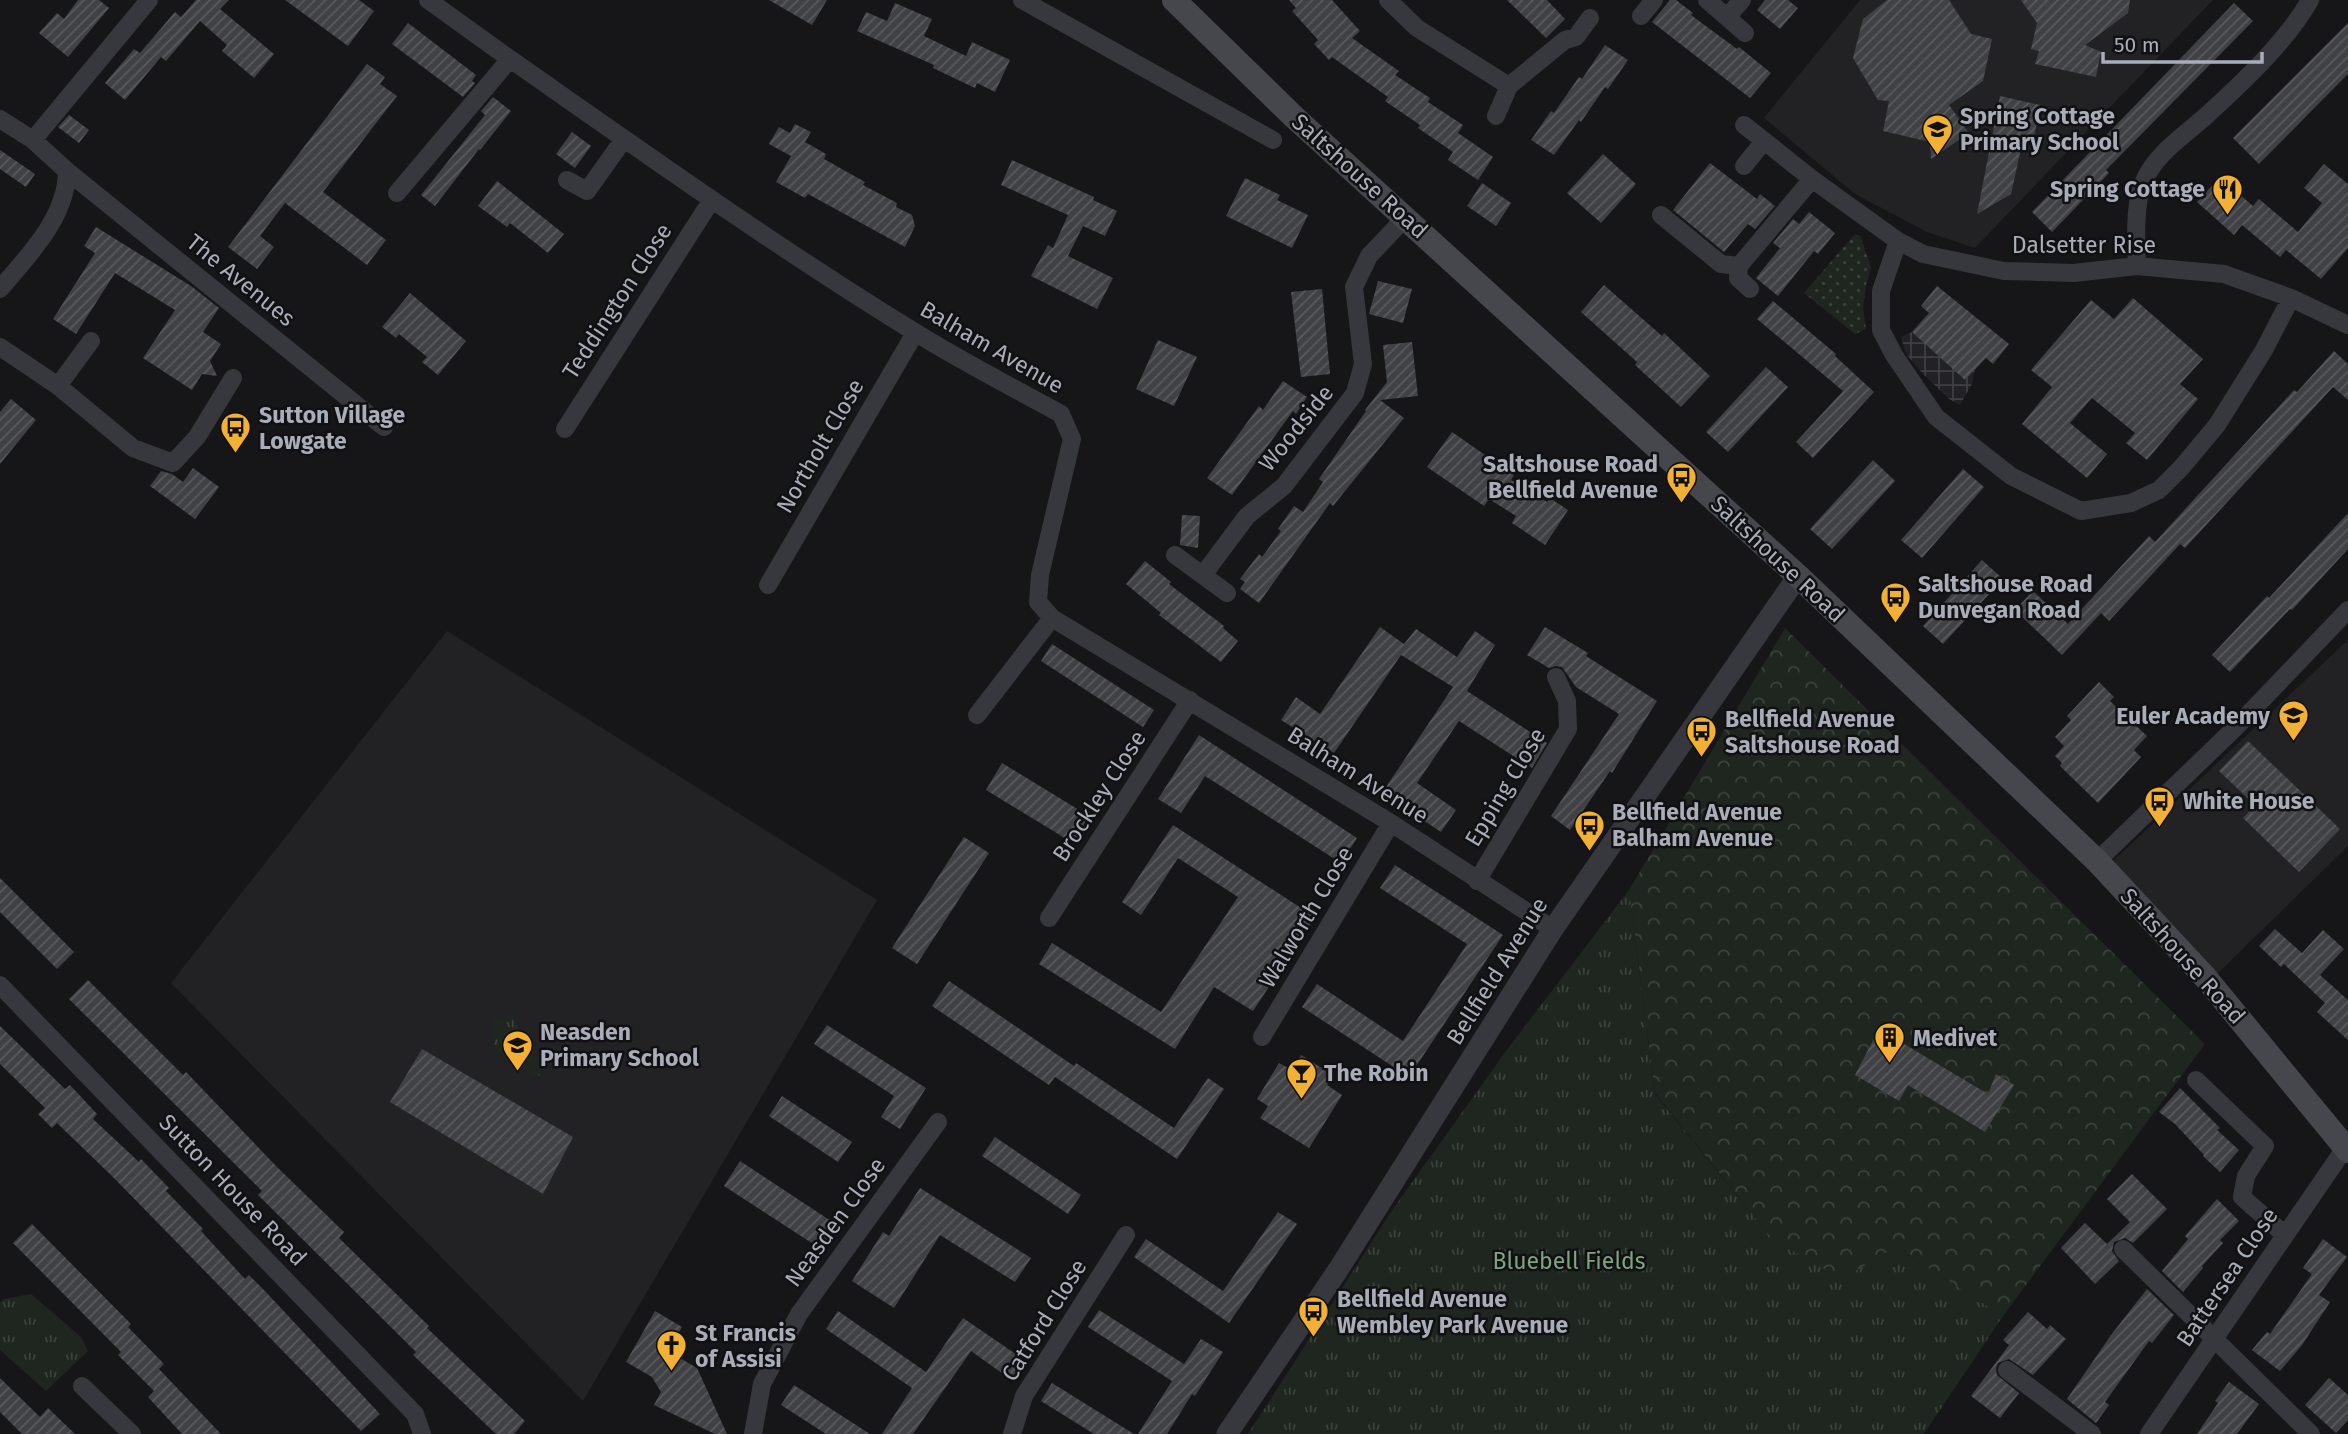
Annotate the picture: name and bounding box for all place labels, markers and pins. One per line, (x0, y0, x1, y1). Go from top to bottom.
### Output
place label: Spring Cottage Primary School (1960, 102, 2119, 156)
school or university icon: Spring Cottage Primary School (1920, 112, 1954, 156)
restaurant icon: Spring Cottage (2211, 172, 2245, 216)
place label: Spring Cottage (2050, 175, 2205, 203)
place label: Sutton Village Lowgate (259, 401, 405, 455)
bus stop icon: Sutton Village Lowgate (219, 411, 253, 455)
place label: Saltshouse Road Bellfield Avenue (1483, 450, 1658, 504)
bus stop icon: Saltshouse Road Bellfield Avenue (1664, 460, 1698, 504)
place label: Saltshouse Road Dunvegan Road (1918, 570, 2093, 624)
bus stop icon: Saltshouse Road Dunvegan Road (1878, 580, 1912, 624)
school or university icon: Euler Academy (2276, 699, 2310, 743)
place label: Euler Academy (2116, 702, 2271, 730)
place label: Bellfield Avenue Saltshouse Road (1725, 705, 1900, 759)
bus stop icon: Bellfield Avenue Saltshouse Road (1685, 715, 1719, 759)
bus stop icon: White House (2143, 784, 2177, 828)
place label: White House (2183, 787, 2315, 815)
place label: Bellfield Avenue Balham Avenue (1612, 798, 1782, 852)
bus stop icon: Bellfield Avenue Balham Avenue (1572, 808, 1606, 852)
place label: Neasden Primary School (540, 1018, 699, 1072)
building icon: Medivet (1873, 1021, 1907, 1065)
place label: Medivet (1913, 1024, 1998, 1052)
school or university icon: Neasden Primary School (500, 1028, 534, 1072)
bar icon: The Robin (1284, 1056, 1318, 1100)
place label: The Robin (1324, 1059, 1429, 1087)
place label: Bellfield Avenue Wembley Park Avenue (1337, 1285, 1569, 1339)
bus stop icon: Bellfield Avenue Wembley Park Avenue (1297, 1295, 1331, 1339)
place label: St Francis of Assisi (695, 1319, 796, 1373)
church icon: St Francis of Assisi (655, 1329, 689, 1373)

